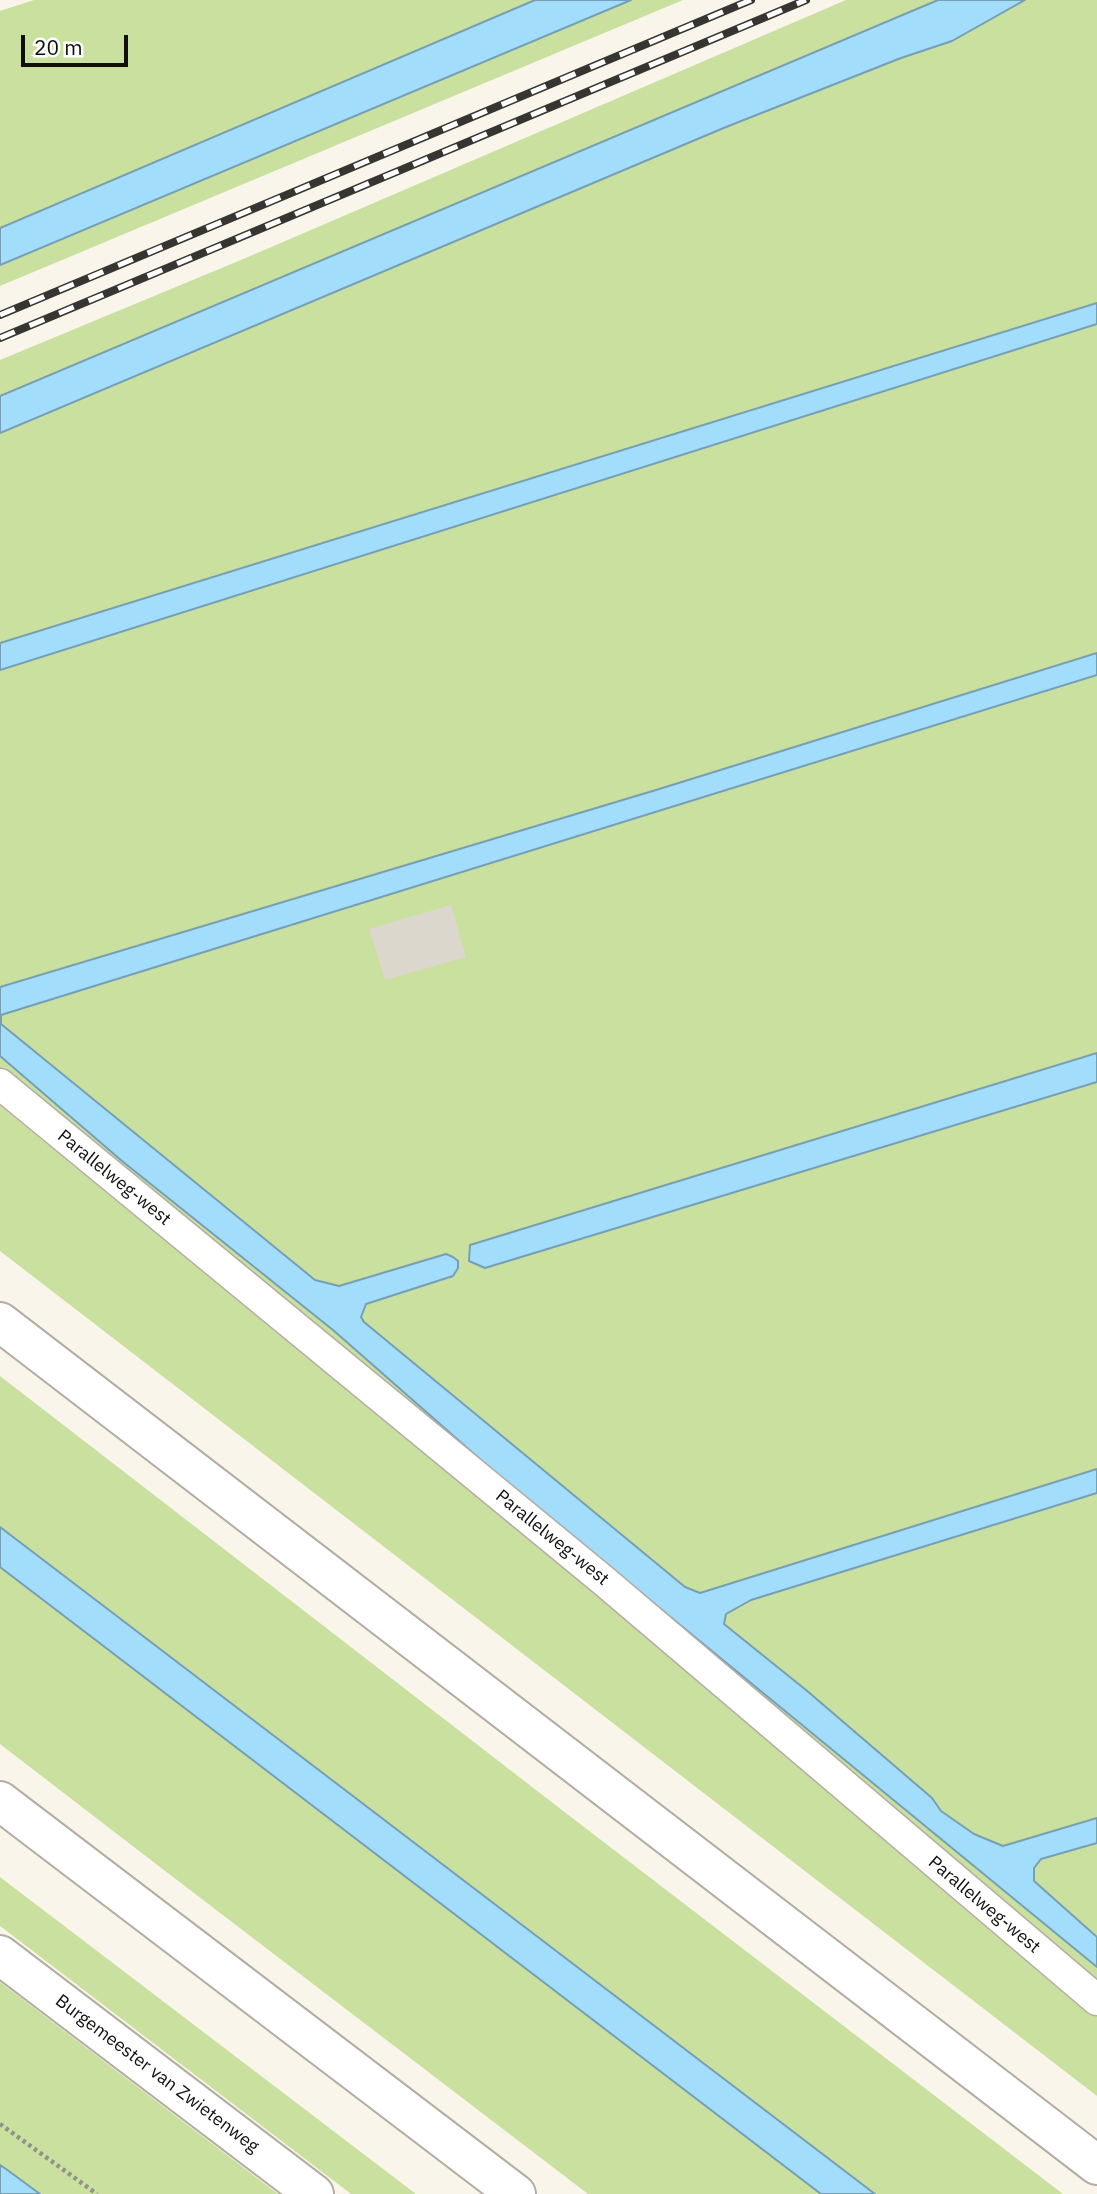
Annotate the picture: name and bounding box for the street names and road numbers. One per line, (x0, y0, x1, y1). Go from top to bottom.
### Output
street label: Parallelweg-west (53, 1126, 175, 1230)
street label: Parallelweg-west (491, 1486, 613, 1590)
street label: Parallelweg-west (924, 1852, 1044, 1958)
street label: Burgemeester van Zwietenweg (51, 1990, 263, 2158)

